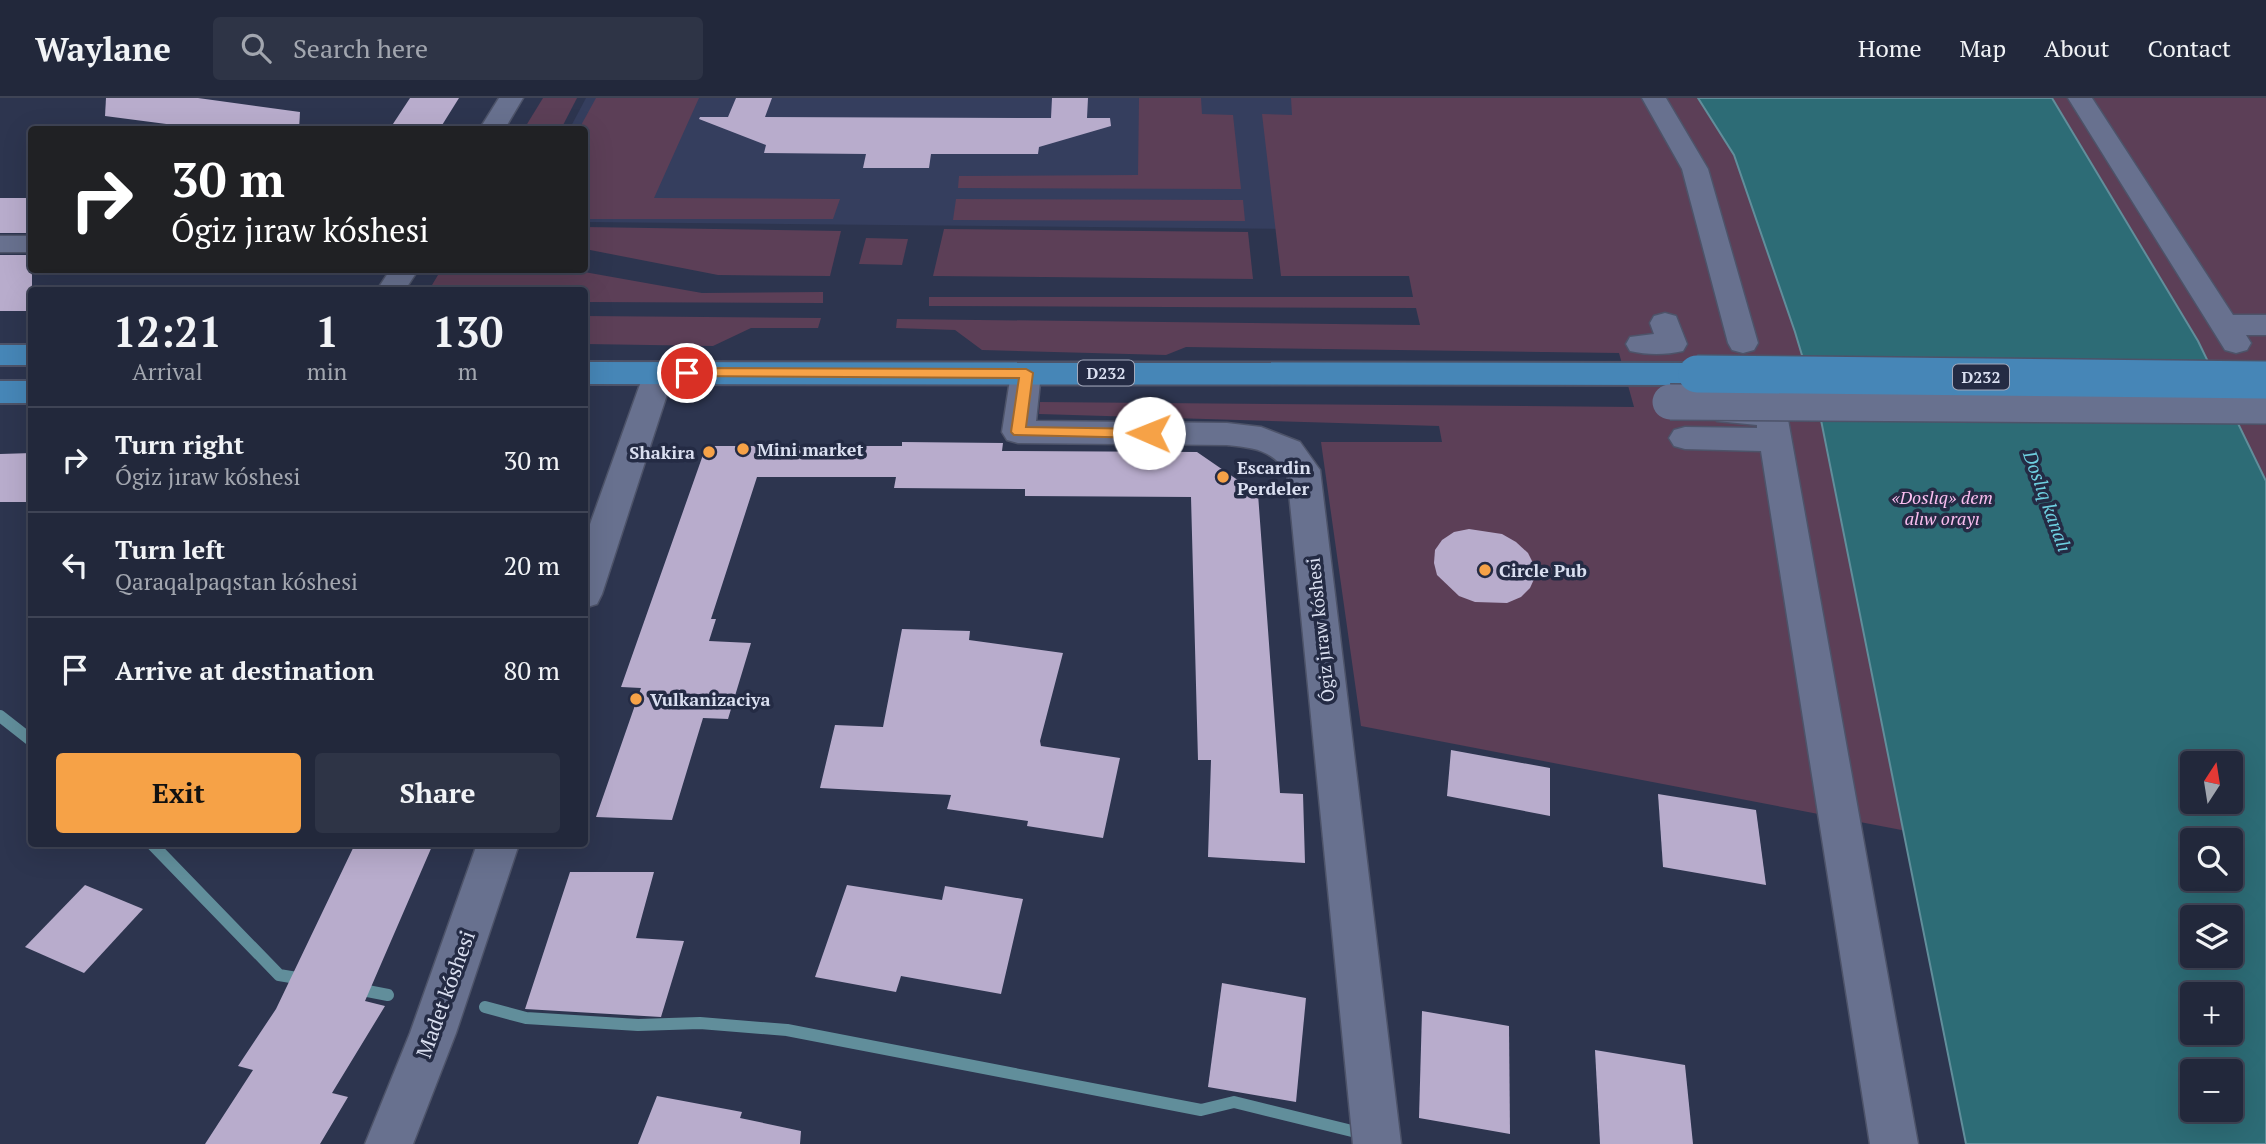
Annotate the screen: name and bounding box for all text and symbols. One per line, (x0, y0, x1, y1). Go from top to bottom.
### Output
search box (213, 17, 703, 80)
text: Waylane (35, 27, 171, 70)
icon: search (237, 29, 275, 67)
text: Search here (293, 31, 428, 65)
text: Home (1858, 32, 1922, 64)
text: Map (1960, 32, 2006, 64)
text: About (2044, 32, 2110, 64)
text: Contact (2148, 32, 2231, 64)
text: 30 m (171, 146, 285, 211)
icon: right (56, 154, 147, 245)
text: Ógiz jıraw kóshesi (171, 209, 429, 251)
text: 12:21 (113, 303, 222, 359)
text: 1 (315, 303, 339, 359)
text: 130 (432, 303, 503, 359)
pin (657, 343, 717, 403)
icon: arrive (668, 354, 706, 392)
text: Arrival (132, 356, 203, 387)
text: min (307, 356, 347, 387)
text: m (458, 356, 478, 387)
road number: D232 (1078, 360, 1134, 386)
road number: D232 (1953, 364, 2009, 390)
position arrow (1112, 396, 1186, 470)
text: Turn right (115, 427, 244, 461)
place label: Mini market (757, 437, 864, 461)
place label: Shakira (629, 440, 695, 464)
icon: right (56, 441, 94, 479)
marker: Mini market (735, 441, 751, 457)
text: 30 m (504, 443, 560, 477)
marker: Shakira (701, 444, 717, 460)
water label: Doslıq kanalı (2018, 446, 2078, 555)
place label: Escardin Perdeler (1237, 455, 1311, 500)
text: Ógiz jıraw kóshesi (115, 461, 300, 492)
marker: Escardin Perdeler (1215, 469, 1231, 485)
park label: «Doslıq» dem alıw orayı (1891, 485, 1993, 530)
text: Turn left (115, 532, 225, 566)
icon: left (56, 546, 94, 584)
text: 20 m (504, 548, 560, 582)
street label: Ógiz jıraw kóshesi (1300, 557, 1340, 703)
place label: Circle Pub (1499, 558, 1587, 582)
marker: Circle Pub (1477, 562, 1493, 578)
text: Qaraqalpaqstan kóshesi (115, 566, 358, 597)
icon: arrive (56, 651, 94, 689)
text: Arrive at destination (115, 653, 374, 687)
text: 80 m (504, 653, 560, 687)
place label: Vulkanizaciya (650, 687, 770, 711)
marker: Vulkanizaciya (628, 691, 644, 707)
north arrow (2180, 751, 2244, 814)
map controls (2180, 751, 2243, 1122)
button: Exit (56, 753, 301, 833)
button: Share (315, 753, 560, 833)
button: search (2180, 828, 2243, 891)
button: layers (2180, 905, 2243, 968)
street label: Madet kóshesi (409, 926, 481, 1062)
button: + (2180, 982, 2243, 1045)
button: − (2180, 1059, 2243, 1122)

